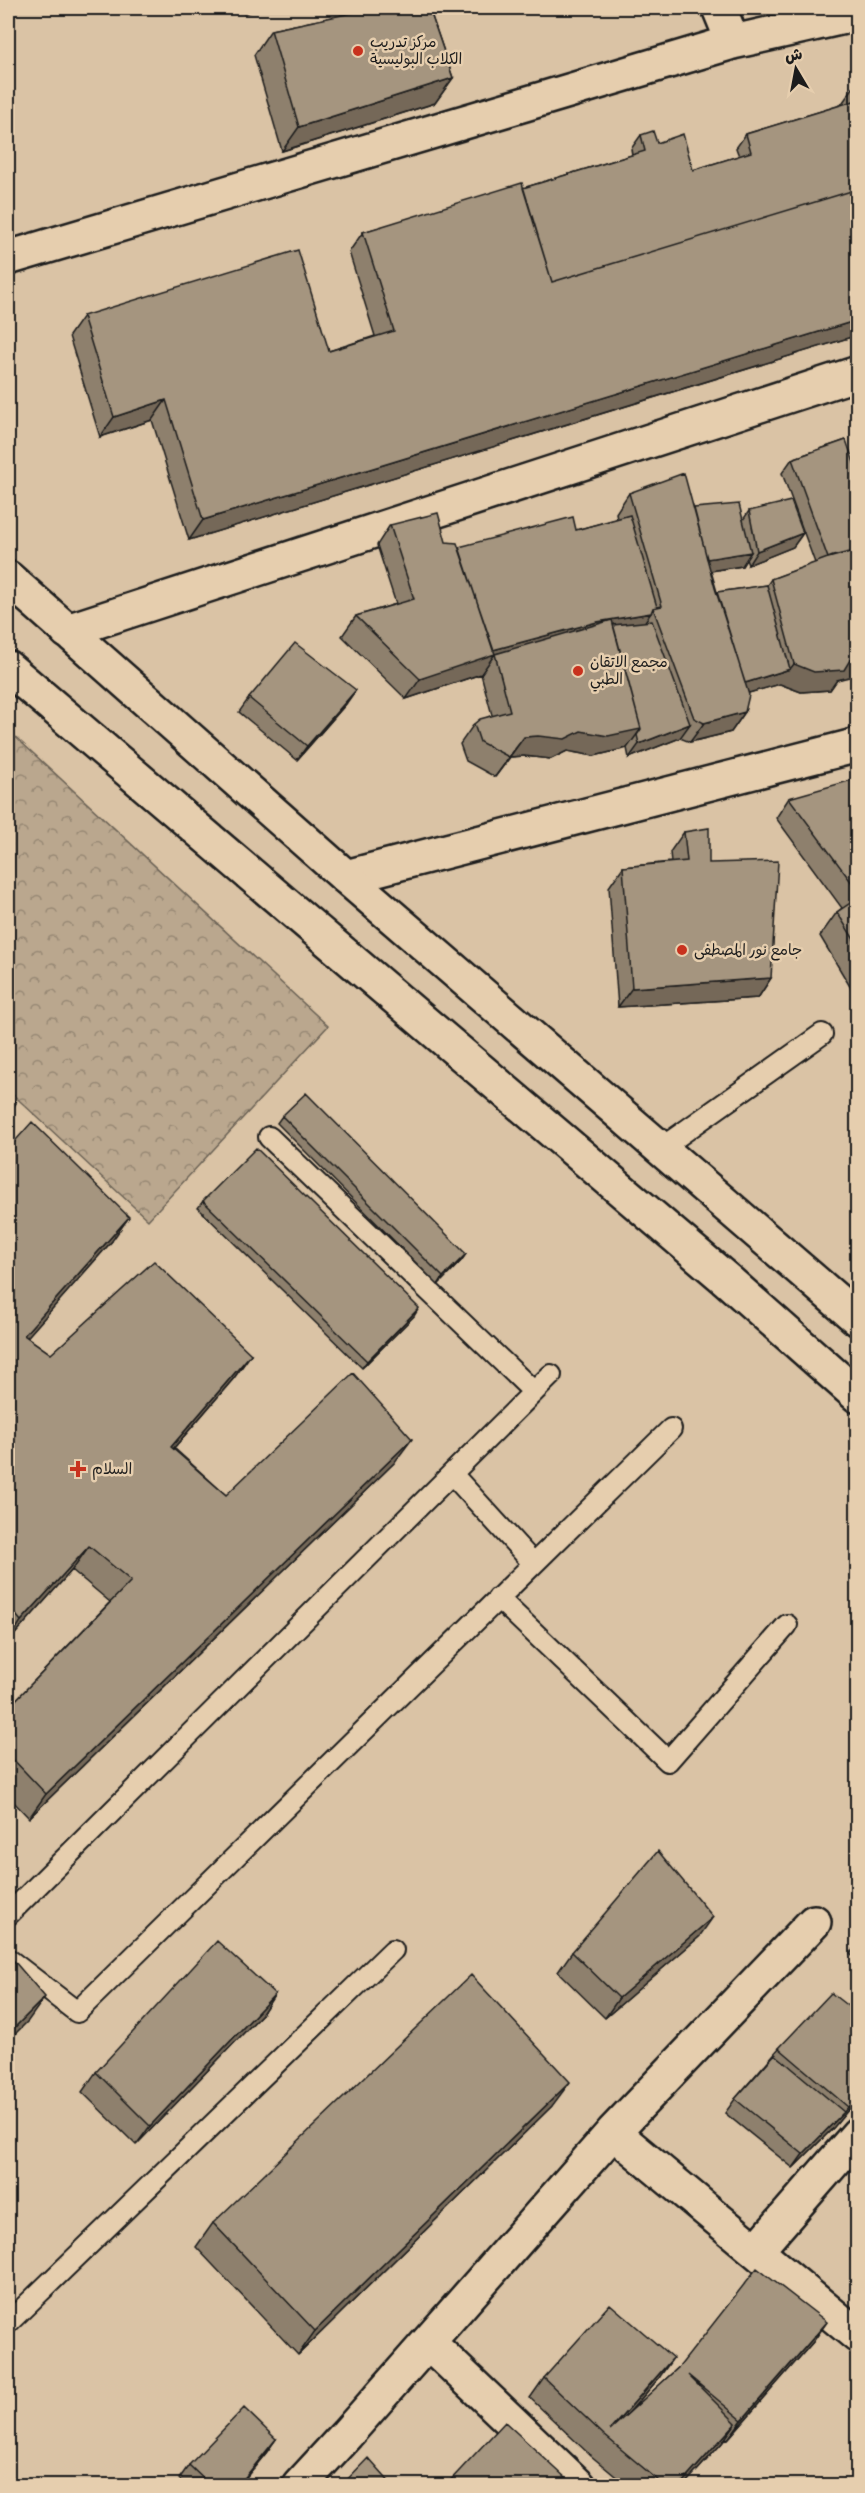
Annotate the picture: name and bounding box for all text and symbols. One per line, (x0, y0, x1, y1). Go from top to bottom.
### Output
place label: مركز تدريب الكلاب البوليسية (370, 32, 462, 68)
north arrow (766, 39, 826, 99)
text: ش (783, 43, 804, 66)
marker: مركز تدريب الكلاب البوليسية (351, 44, 365, 58)
place label: مجمع الاتقان الطبي (590, 652, 668, 692)
marker: مجمع الاتقان الطبي (571, 664, 585, 678)
place label: جامع نور المصطفى (694, 940, 802, 961)
marker: جامع نور المصطفى (675, 943, 689, 957)
place label: السلام (92, 1459, 132, 1480)
marker: السلام (69, 1460, 87, 1478)

